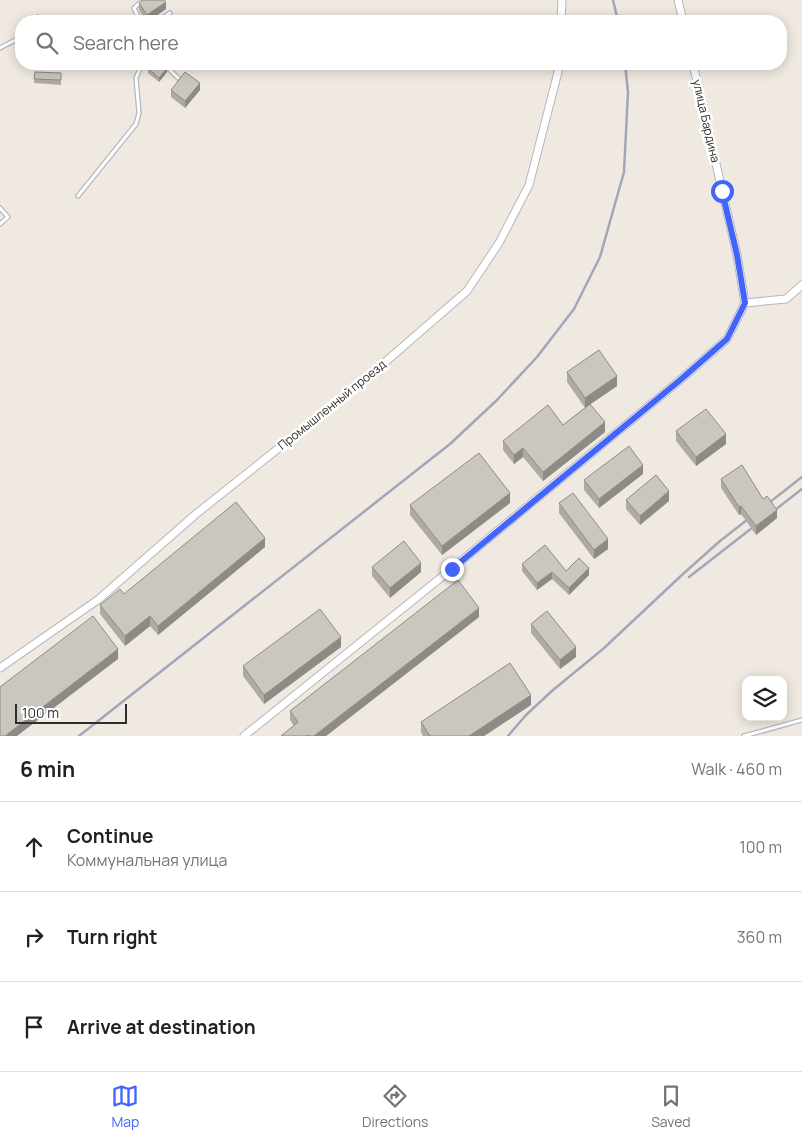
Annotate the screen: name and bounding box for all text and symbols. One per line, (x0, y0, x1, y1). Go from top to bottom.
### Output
search box (15, 15, 787, 70)
icon: search (33, 29, 61, 57)
text: Search here (73, 30, 179, 56)
street label: улица Бардина (689, 78, 724, 164)
route start (711, 180, 734, 203)
street label: Промышленный проезд (274, 356, 389, 454)
route end (441, 558, 464, 581)
map controls (742, 676, 787, 721)
button: layers (742, 676, 787, 721)
scale bar (15, 701, 128, 724)
text: 100 m (22, 703, 59, 722)
text: 6 min (20, 755, 75, 783)
text: Walk · 460 m (691, 758, 782, 780)
text: Continue (67, 823, 153, 849)
icon: ahead (20, 833, 48, 861)
text: 100 m (739, 836, 782, 858)
text: Коммунальная улица (67, 849, 227, 871)
icon: right (20, 923, 48, 951)
text: Turn right (67, 924, 157, 950)
text: 360 m (737, 926, 782, 948)
icon: arrive (20, 1013, 48, 1041)
text: Arrive at destination (67, 1014, 256, 1040)
tab: Map (111, 1082, 139, 1131)
tab: Directions (362, 1082, 428, 1131)
tab: Saved (651, 1082, 691, 1131)

